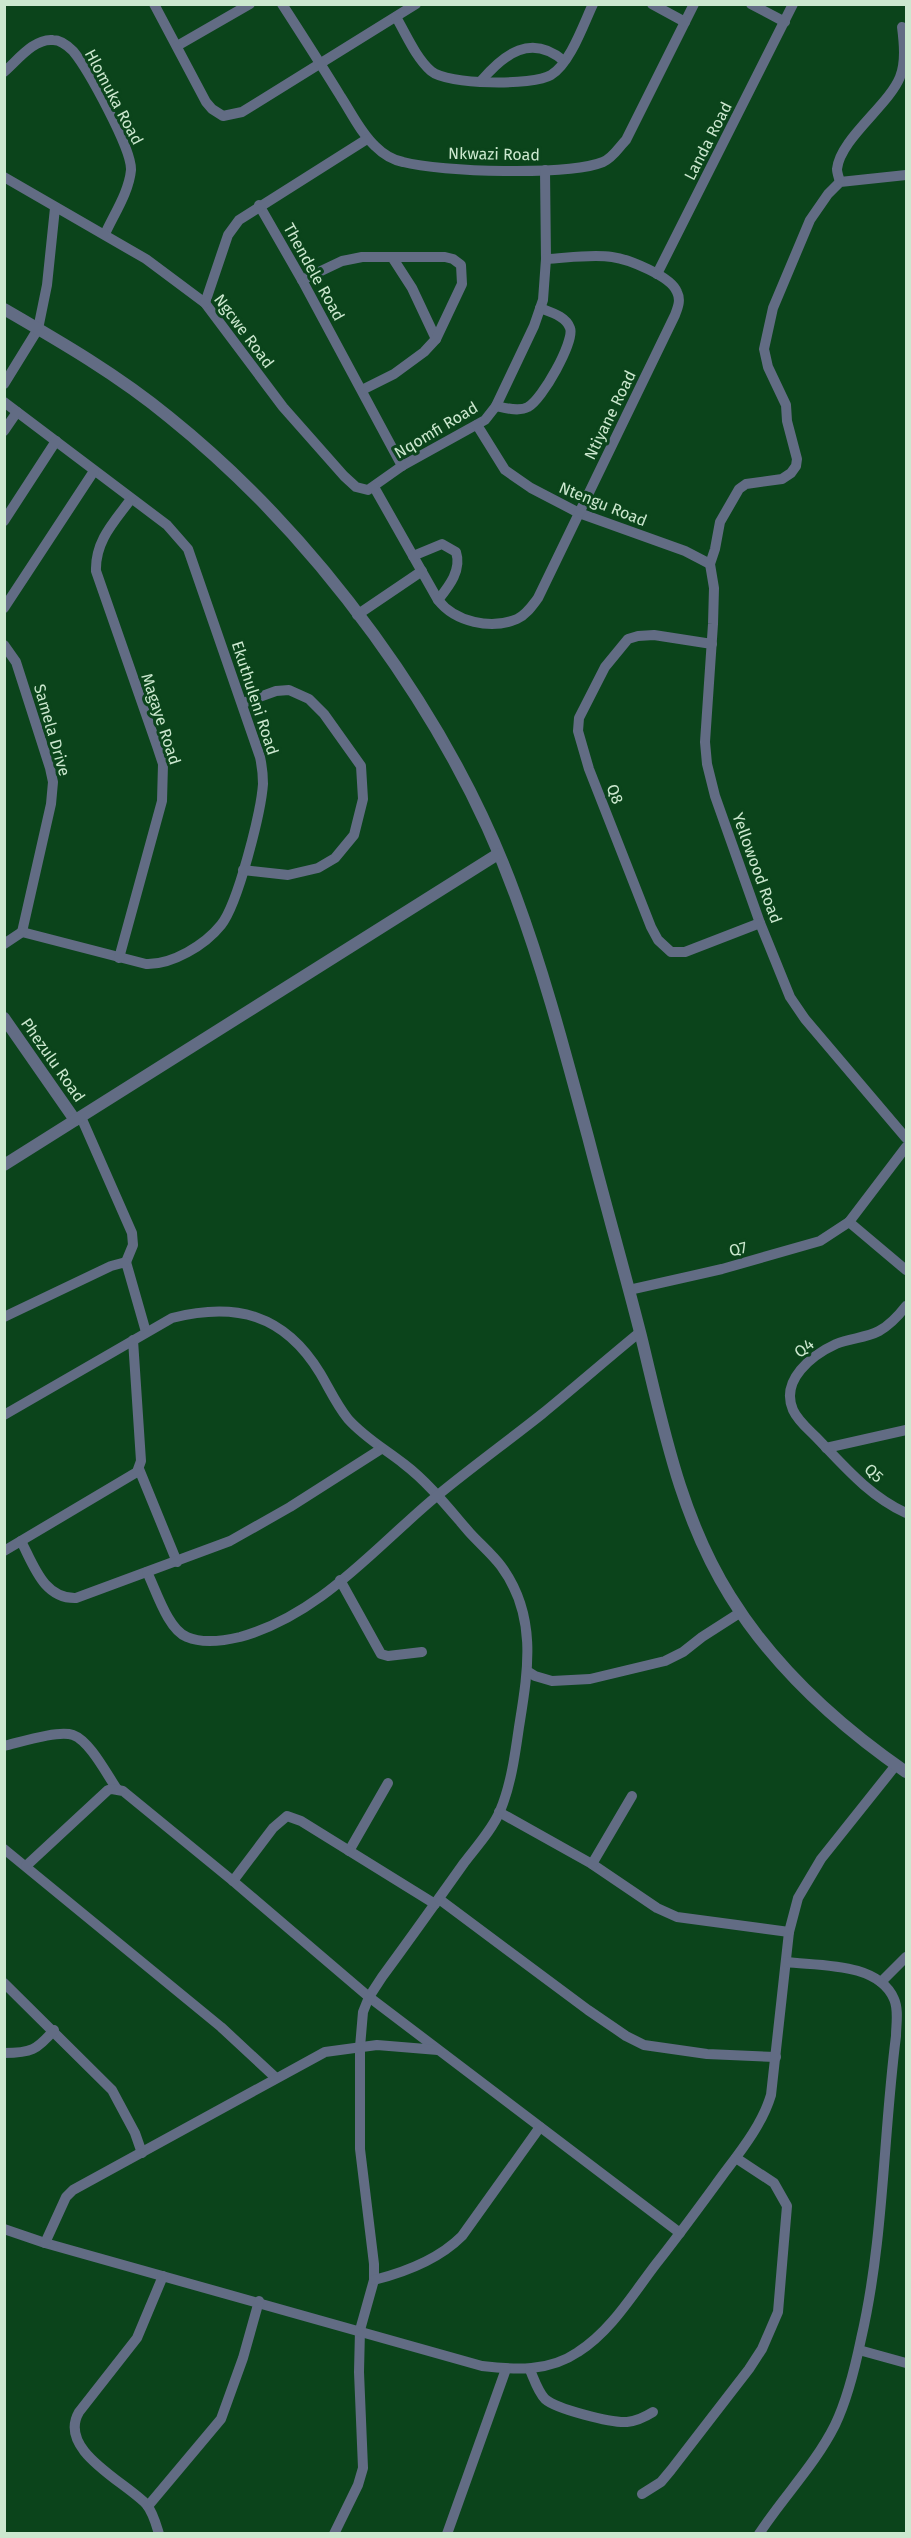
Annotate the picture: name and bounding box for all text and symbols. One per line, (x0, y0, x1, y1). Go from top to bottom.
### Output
street label: Hlomuka Road (81, 46, 147, 148)
street label: Landa Road (680, 99, 736, 183)
street label: Nkwazi Road (448, 144, 540, 164)
street label: Thendele Road (279, 220, 349, 324)
street label: Ngcwe Road (210, 290, 278, 372)
street label: Ntiyane Road (580, 367, 640, 463)
street label: Nqomfi Road (391, 398, 481, 462)
street label: Ntengu Road (556, 478, 650, 530)
street label: Ekuthuleni Road (228, 639, 282, 757)
street label: Magaye Road (137, 671, 185, 767)
street label: Samela Drive (30, 682, 74, 778)
street label: Q8 (603, 781, 627, 807)
street label: Yellowood Road (728, 810, 786, 926)
street label: Phezulu Road (17, 1014, 89, 1106)
street label: Q7 (727, 1238, 749, 1260)
street label: Q4 (790, 1334, 818, 1362)
street label: Q5 (861, 1460, 887, 1486)

